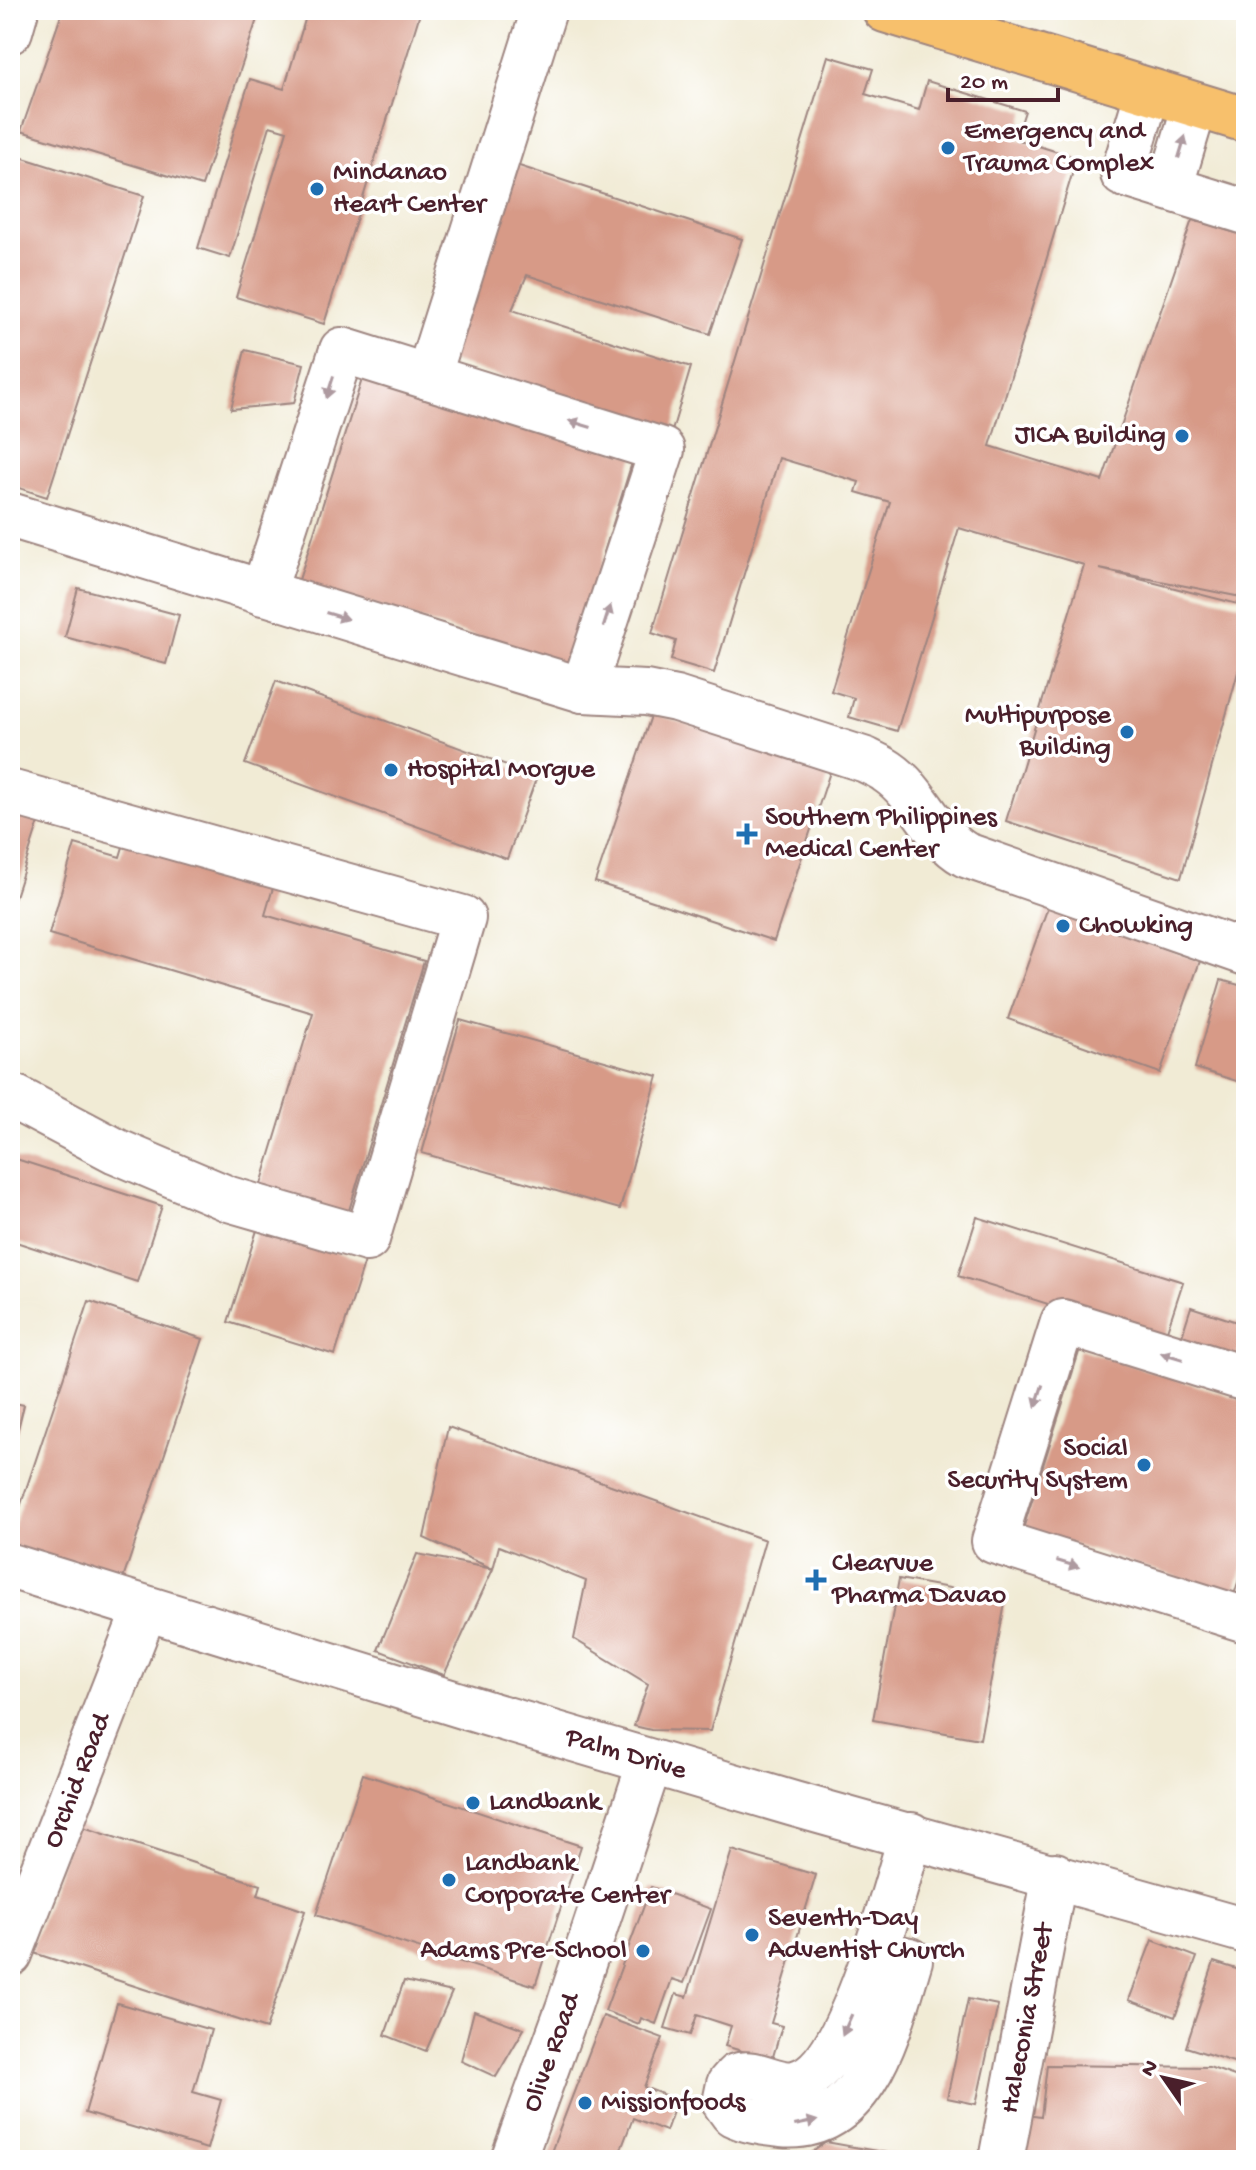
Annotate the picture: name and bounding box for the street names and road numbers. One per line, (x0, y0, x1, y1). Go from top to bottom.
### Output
street label: Orchid Road (37, 1706, 120, 1853)
street label: Palm Drive (560, 1721, 691, 1788)
street label: Haleconia Street (994, 1918, 1062, 2116)
street label: Olive Road (515, 1987, 589, 2117)

